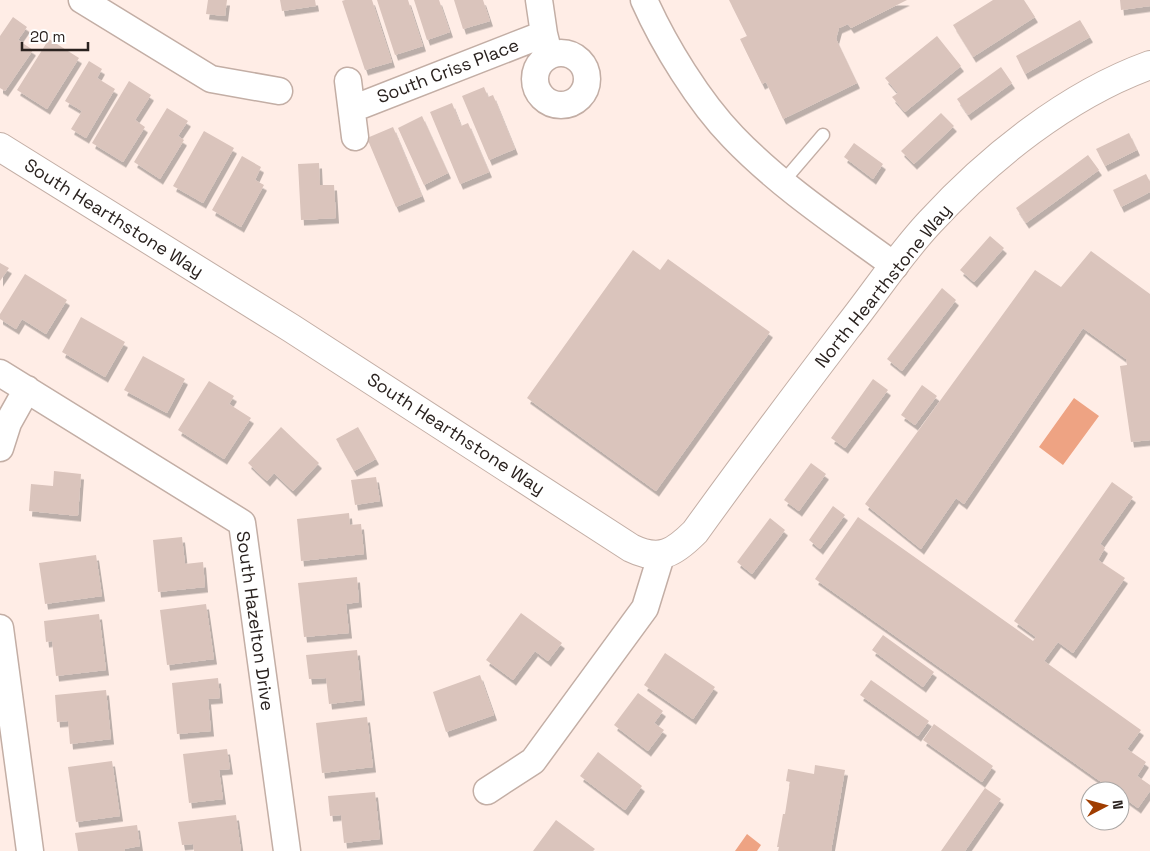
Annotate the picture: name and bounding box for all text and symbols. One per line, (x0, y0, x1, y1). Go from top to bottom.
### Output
scale bar (22, 20, 89, 52)
text: 20 m (30, 27, 65, 46)
street label: South Criss Place (374, 33, 522, 108)
street label: South Hearthstone Way (20, 153, 208, 282)
street label: North Hearthstone Way (809, 199, 956, 372)
street label: South Hearthstone Way (363, 367, 549, 500)
street label: South Hazelton Drive (231, 530, 279, 712)
north arrow (1080, 781, 1130, 831)
text: N (1108, 799, 1127, 810)

